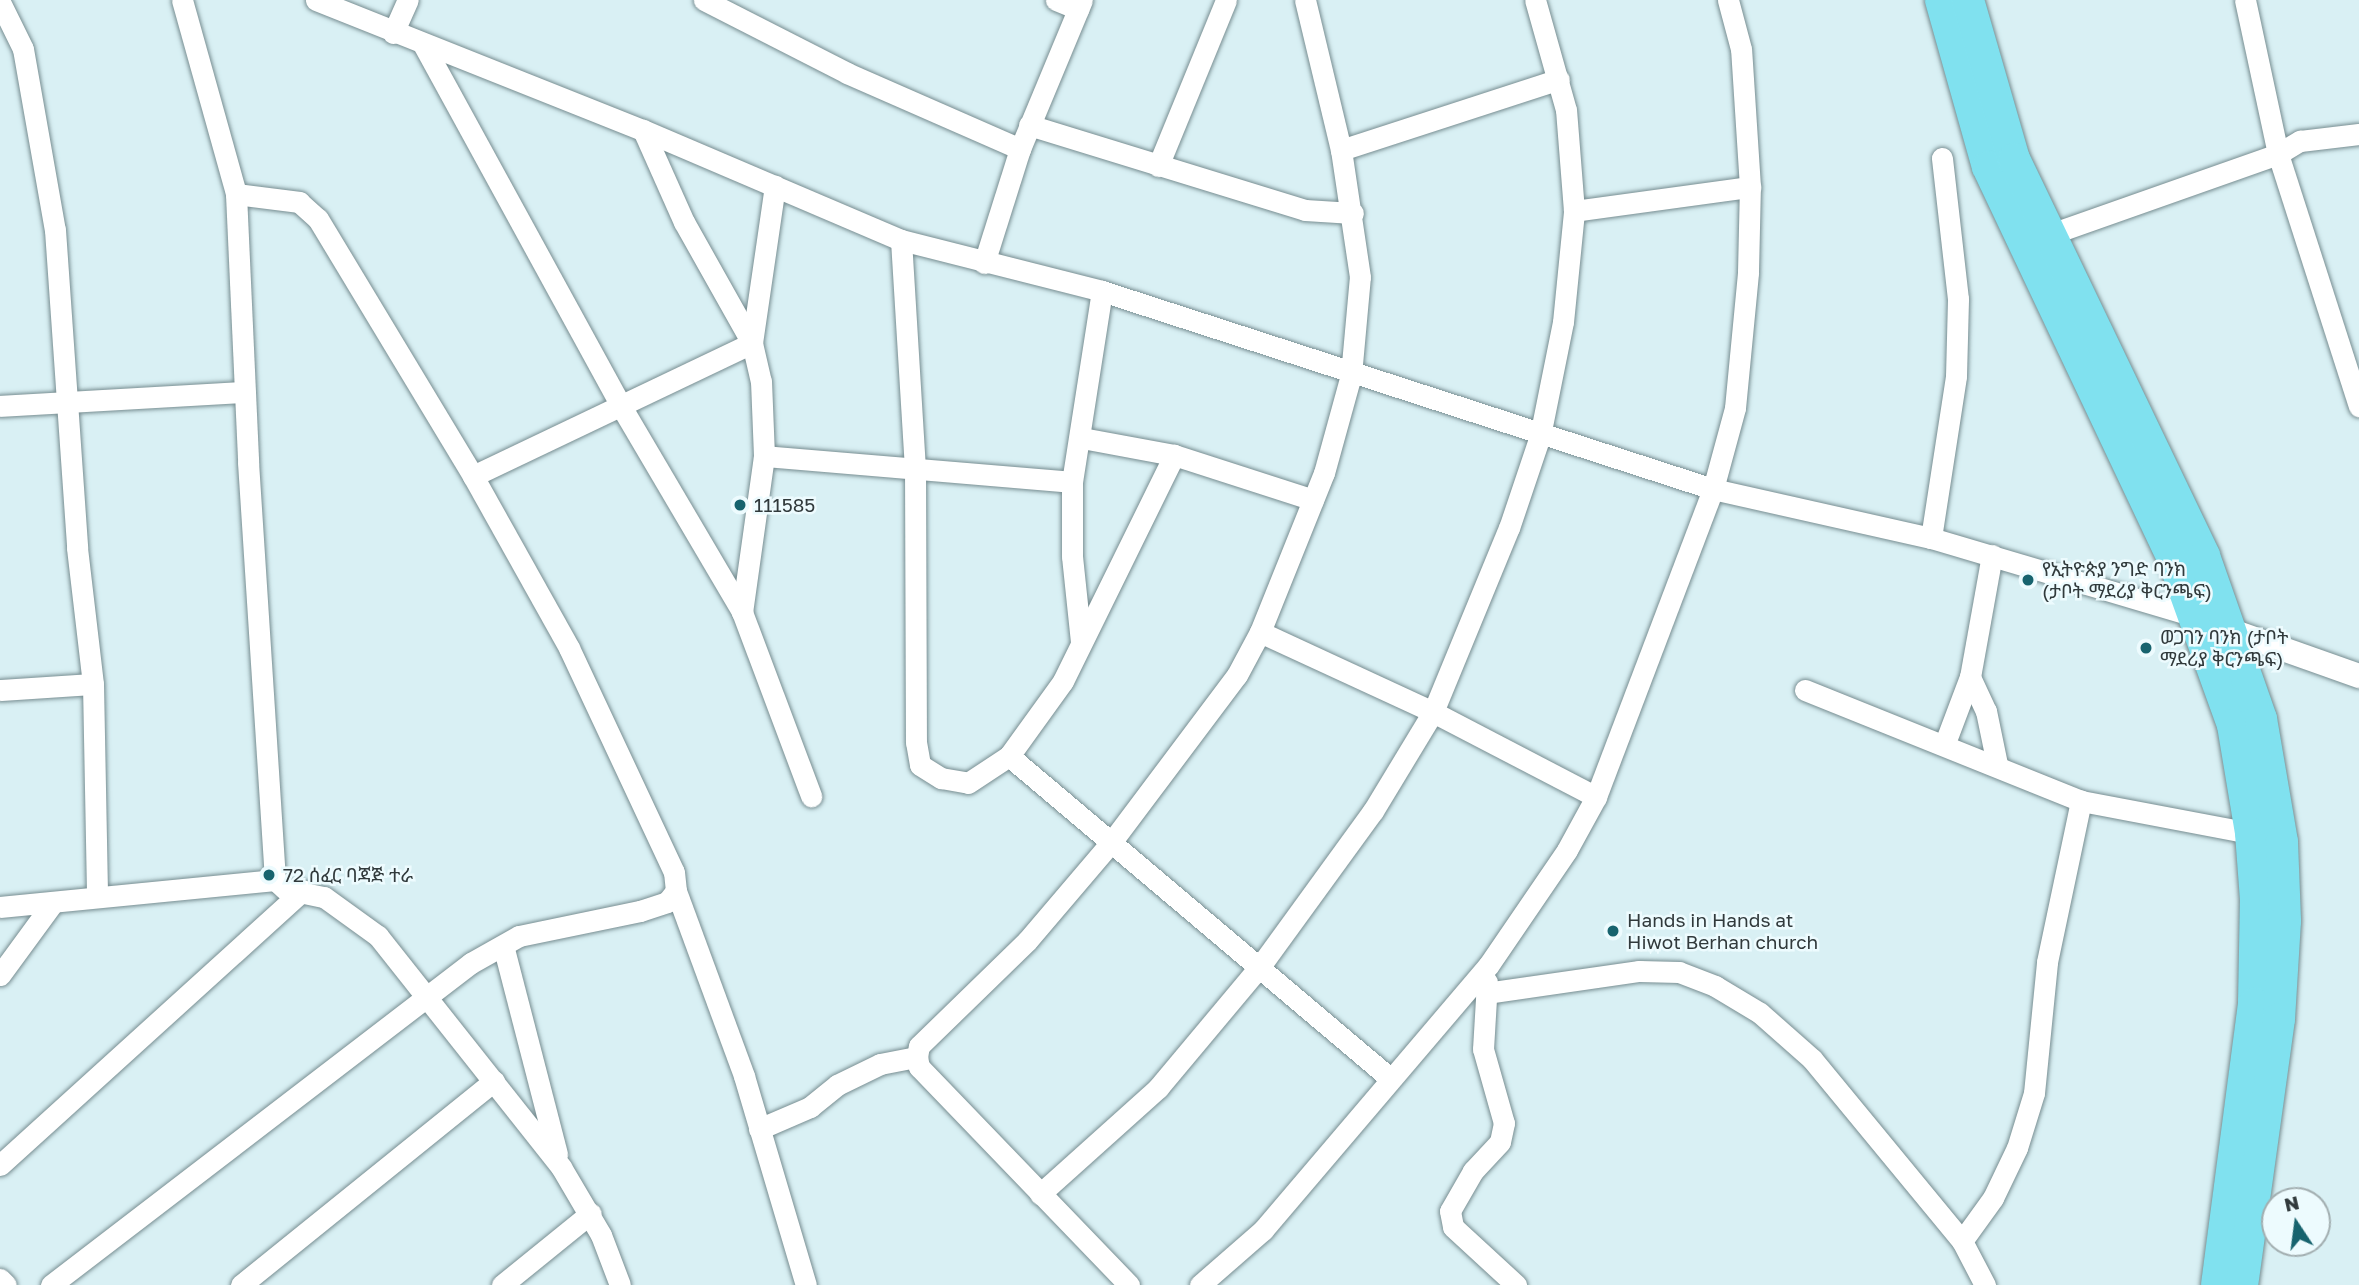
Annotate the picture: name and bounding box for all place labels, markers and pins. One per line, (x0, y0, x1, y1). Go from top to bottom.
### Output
place label: 111585 (754, 494, 815, 516)
marker: 111585 (732, 497, 748, 513)
place label: የኢትዮጵያ ንግድ ባንክ (ታቦት ማደሪያ ቅርንጫፍ) (2042, 558, 2212, 602)
marker: የኢትዮጵያ ንግድ ባንክ (ታቦት ማደሪያ ቅርንጫፍ) (2020, 572, 2036, 588)
place label: ወጋገን ባንክ (ታቦት ማደሪያ ቅርንጫፍ) (2160, 626, 2288, 670)
marker: ወጋገን ባንክ (ታቦት ማደሪያ ቅርንጫፍ) (2138, 640, 2154, 656)
place label: 72 ሰፈር ባጃጅ ተራ (283, 864, 413, 886)
marker: 72 ሰፈር ባጃጅ ተራ (261, 867, 277, 883)
place label: Hands in Hands at Hiwot Berhan church (1627, 909, 1818, 953)
marker: Hands in Hands at Hiwot Berhan church (1605, 923, 1621, 939)

